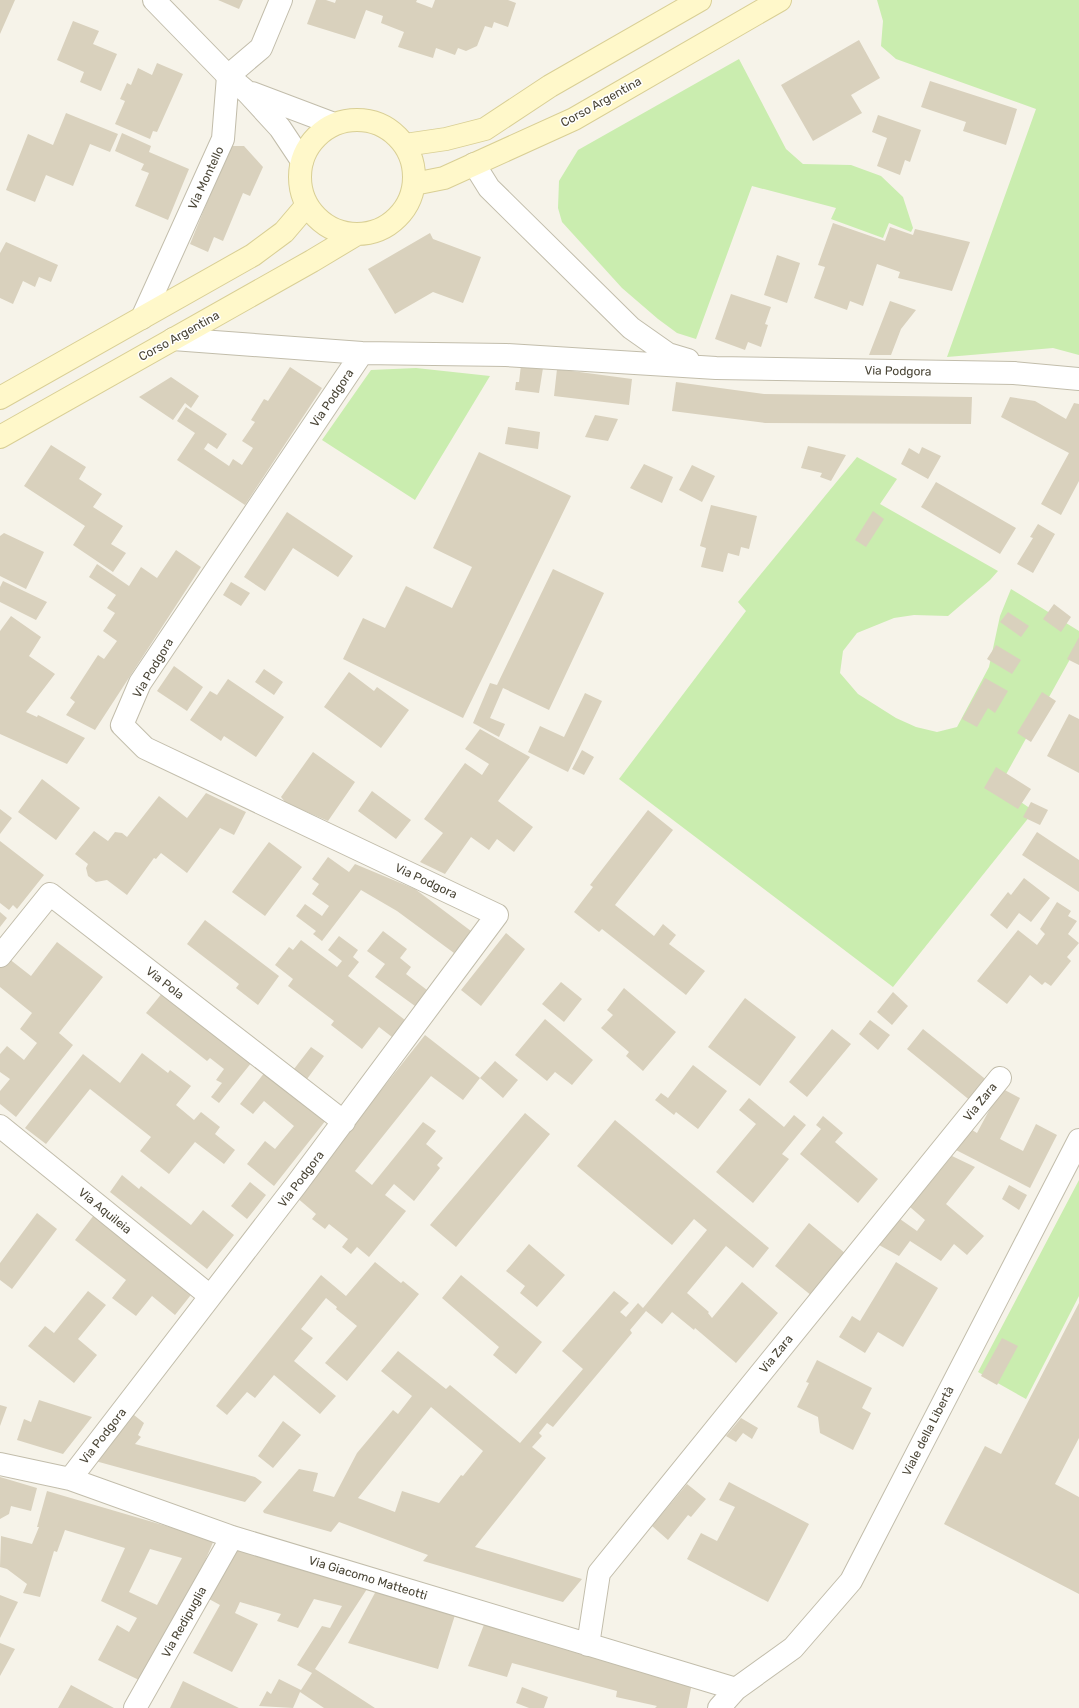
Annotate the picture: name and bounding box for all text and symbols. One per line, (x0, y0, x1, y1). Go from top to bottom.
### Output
street label: Corso Argentina (558, 74, 644, 130)
street label: Via Montello (185, 144, 227, 212)
street label: Corso Argentina (136, 308, 222, 364)
street label: Via Podgora (864, 363, 932, 379)
street label: Via Podgora (307, 366, 357, 430)
street label: Via Podgora (130, 636, 176, 700)
street label: Via Podgora (393, 860, 459, 902)
street label: Via Pola (143, 964, 187, 1002)
street label: Via Zara (960, 1080, 1000, 1124)
street label: Via Podgora (275, 1148, 327, 1210)
street label: Via Aquileia (76, 1185, 134, 1237)
street label: Via Zara (756, 1332, 796, 1376)
street label: Viale della Libertà (899, 1384, 957, 1478)
street label: Via Podgora (77, 1405, 129, 1467)
street label: Via Giacomo Matteotti (307, 1553, 429, 1603)
street label: Via Redipuglia (159, 1584, 209, 1660)

